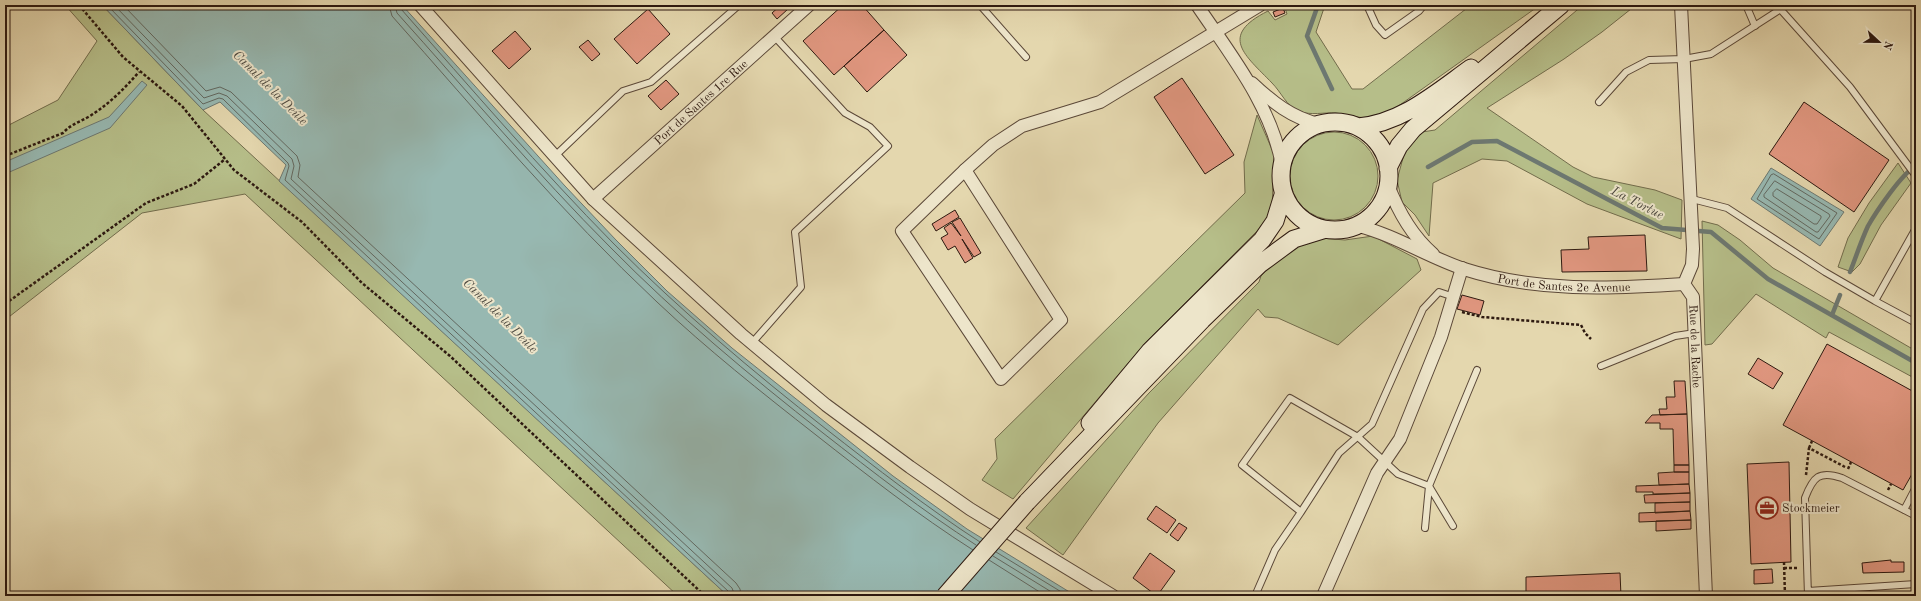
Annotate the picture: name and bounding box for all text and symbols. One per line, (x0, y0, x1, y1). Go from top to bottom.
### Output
north arrow (1859, 22, 1899, 62)
text: N (1880, 39, 1894, 52)
water label: Canal de la Deûle (230, 48, 310, 128)
street label: Port de Santes 1re Rue (653, 58, 751, 148)
water label: La Tortue (1608, 184, 1666, 222)
street label: Port de Santes 2e Avenue (1496, 273, 1631, 295)
water label: Canal de la Deûle (460, 276, 540, 356)
street label: Rue de la Rache (1686, 304, 1702, 389)
office icon: Stockmeier (1754, 495, 1780, 521)
place label: Stockmeier (1782, 503, 1840, 515)

